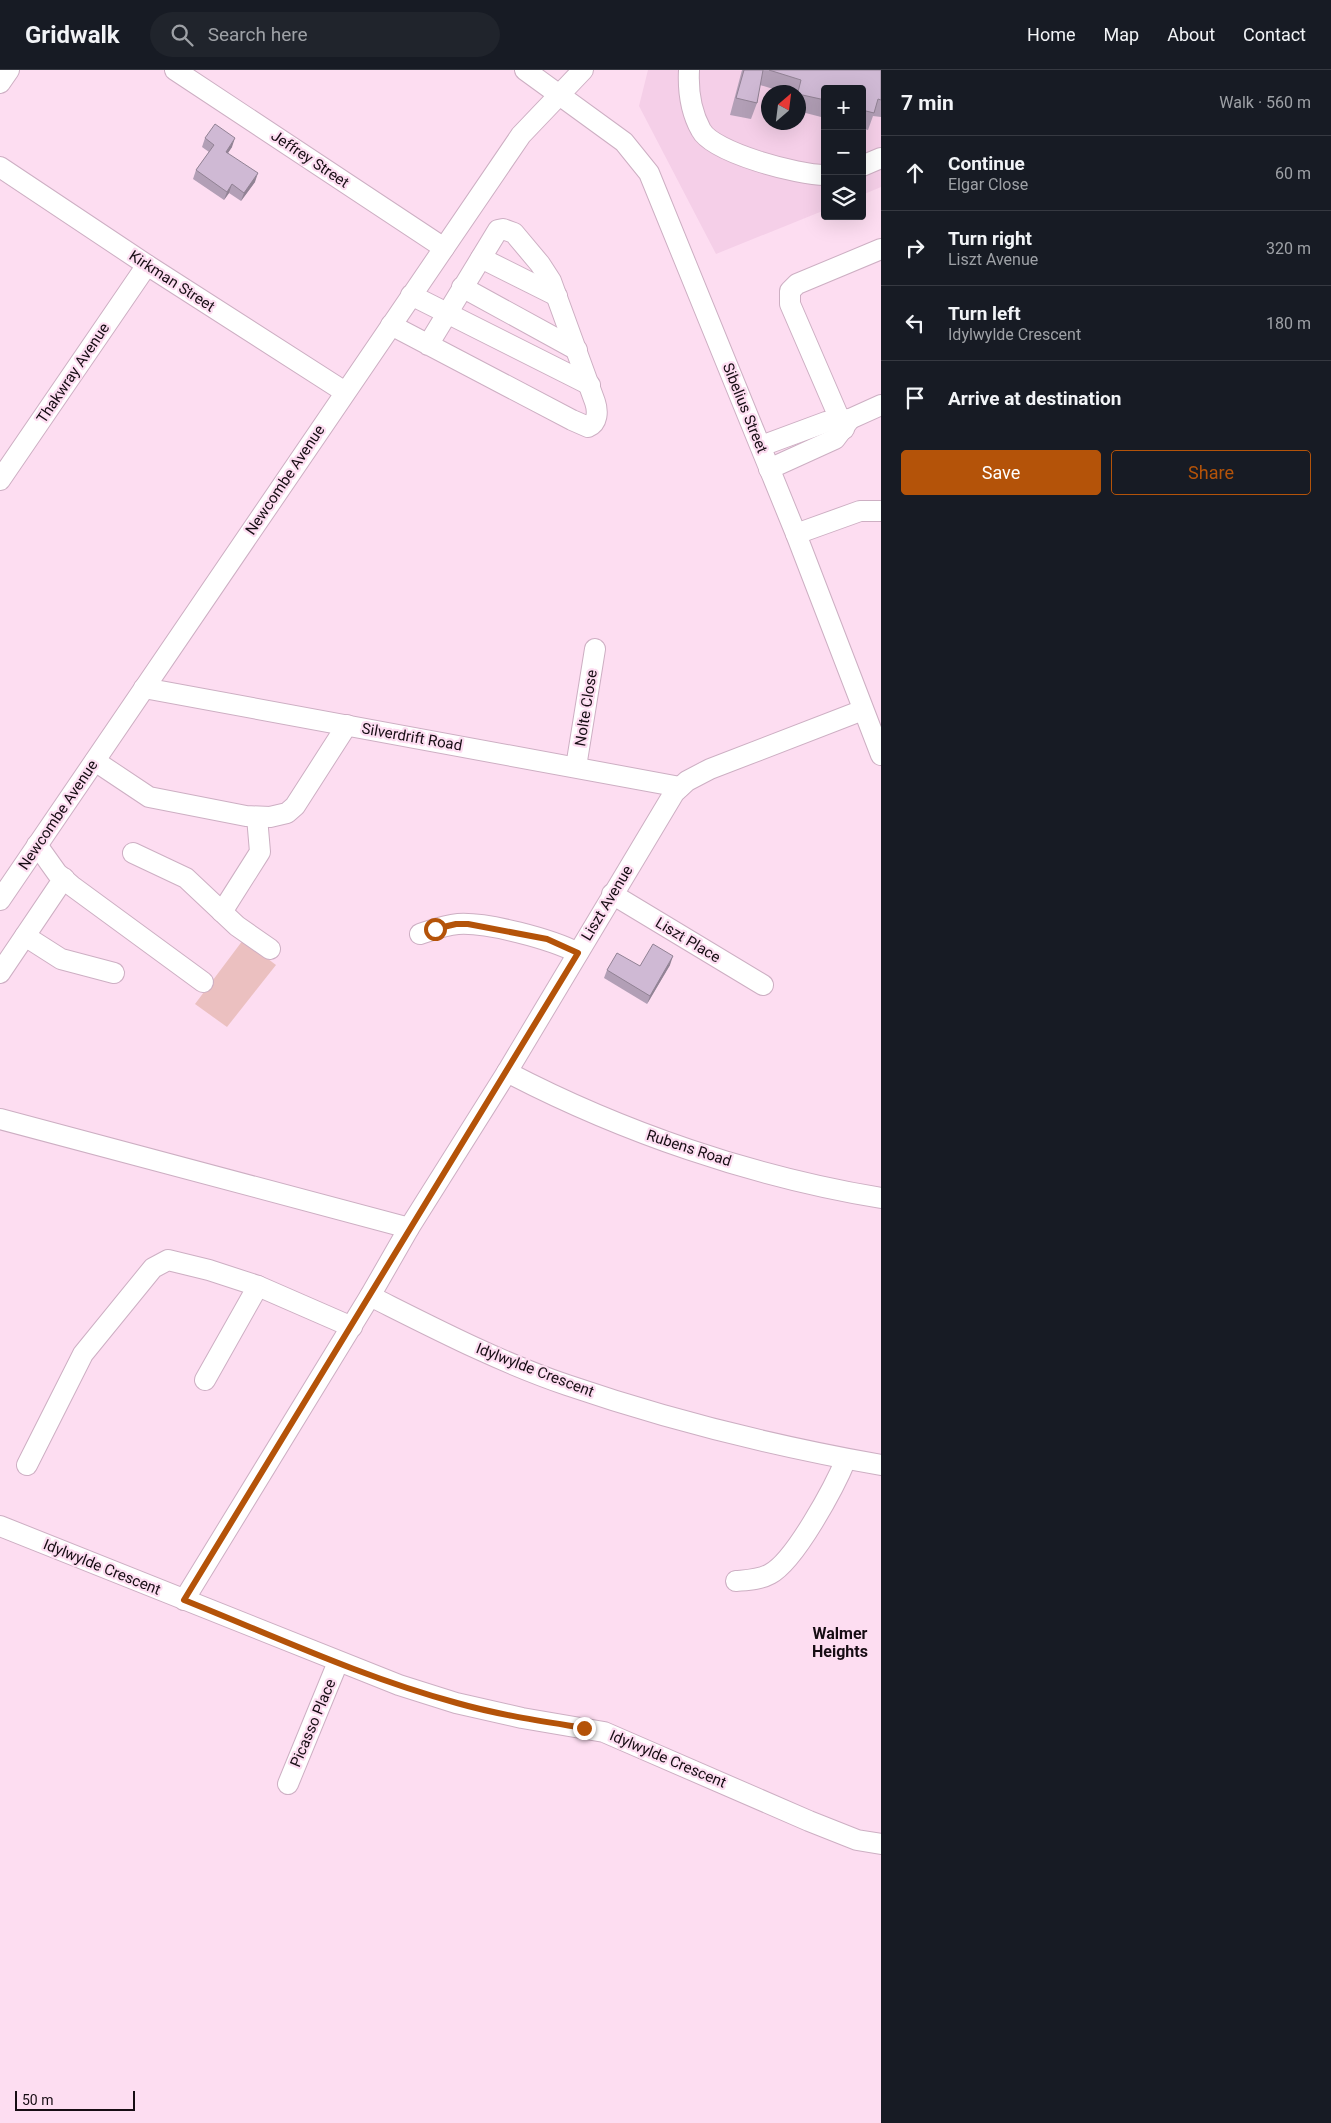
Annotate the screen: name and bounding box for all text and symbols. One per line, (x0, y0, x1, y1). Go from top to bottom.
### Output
search box (150, 12, 500, 57)
text: Gridwalk (25, 21, 120, 49)
icon: search (168, 21, 196, 49)
text: Search here (208, 23, 308, 46)
text: Home (1027, 24, 1076, 45)
text: Map (1104, 24, 1139, 45)
text: About (1167, 24, 1215, 45)
text: Contact (1243, 24, 1306, 45)
north arrow (761, 85, 806, 130)
map controls (821, 85, 866, 220)
button: + (821, 85, 866, 130)
text: 7 min (901, 91, 954, 115)
text: Walk · 560 m (1219, 93, 1311, 112)
street label: Jeffrey Street (268, 126, 352, 192)
button: − (821, 130, 866, 175)
text: Continue (948, 152, 1025, 175)
icon: ahead (901, 159, 929, 187)
text: 60 m (1275, 164, 1311, 183)
button: layers (821, 175, 866, 220)
text: Elgar Close (948, 175, 1028, 194)
text: Turn right (948, 227, 1032, 250)
icon: right (901, 234, 929, 262)
text: 320 m (1266, 239, 1311, 258)
street label: Kirkman Street (126, 247, 218, 315)
text: Liszt Avenue (948, 250, 1038, 269)
text: Turn left (948, 302, 1021, 325)
icon: left (901, 309, 929, 337)
text: 180 m (1266, 314, 1311, 333)
street label: Thakwray Avenue (33, 319, 113, 427)
text: Idylwylde Crescent (948, 325, 1081, 344)
street label: Sibelius Street (719, 360, 771, 456)
icon: arrive (901, 384, 929, 412)
text: Arrive at destination (948, 387, 1121, 410)
street label: Newcombe Avenue (242, 422, 328, 538)
button: Save (901, 450, 1101, 495)
button: Share (1111, 450, 1311, 495)
street label: Nolte Close (571, 668, 601, 748)
street label: Silverdrift Road (360, 719, 464, 755)
street label: Newcombe Avenue (15, 757, 101, 873)
street label: Liszt Avenue (578, 862, 637, 944)
street label: Liszt Place (652, 914, 724, 966)
route start (424, 918, 447, 941)
street label: Rubens Road (644, 1126, 734, 1170)
street label: Idylwylde Crescent (473, 1339, 597, 1401)
street label: Idylwylde Crescent (41, 1535, 163, 1599)
district label: Walmer Heights (812, 1624, 868, 1661)
street label: Picasso Place (286, 1676, 340, 1770)
route end (573, 1717, 596, 1740)
street label: Idylwylde Crescent (607, 1726, 729, 1792)
scale bar (15, 2088, 135, 2111)
text: 50 m (22, 2092, 54, 2108)

